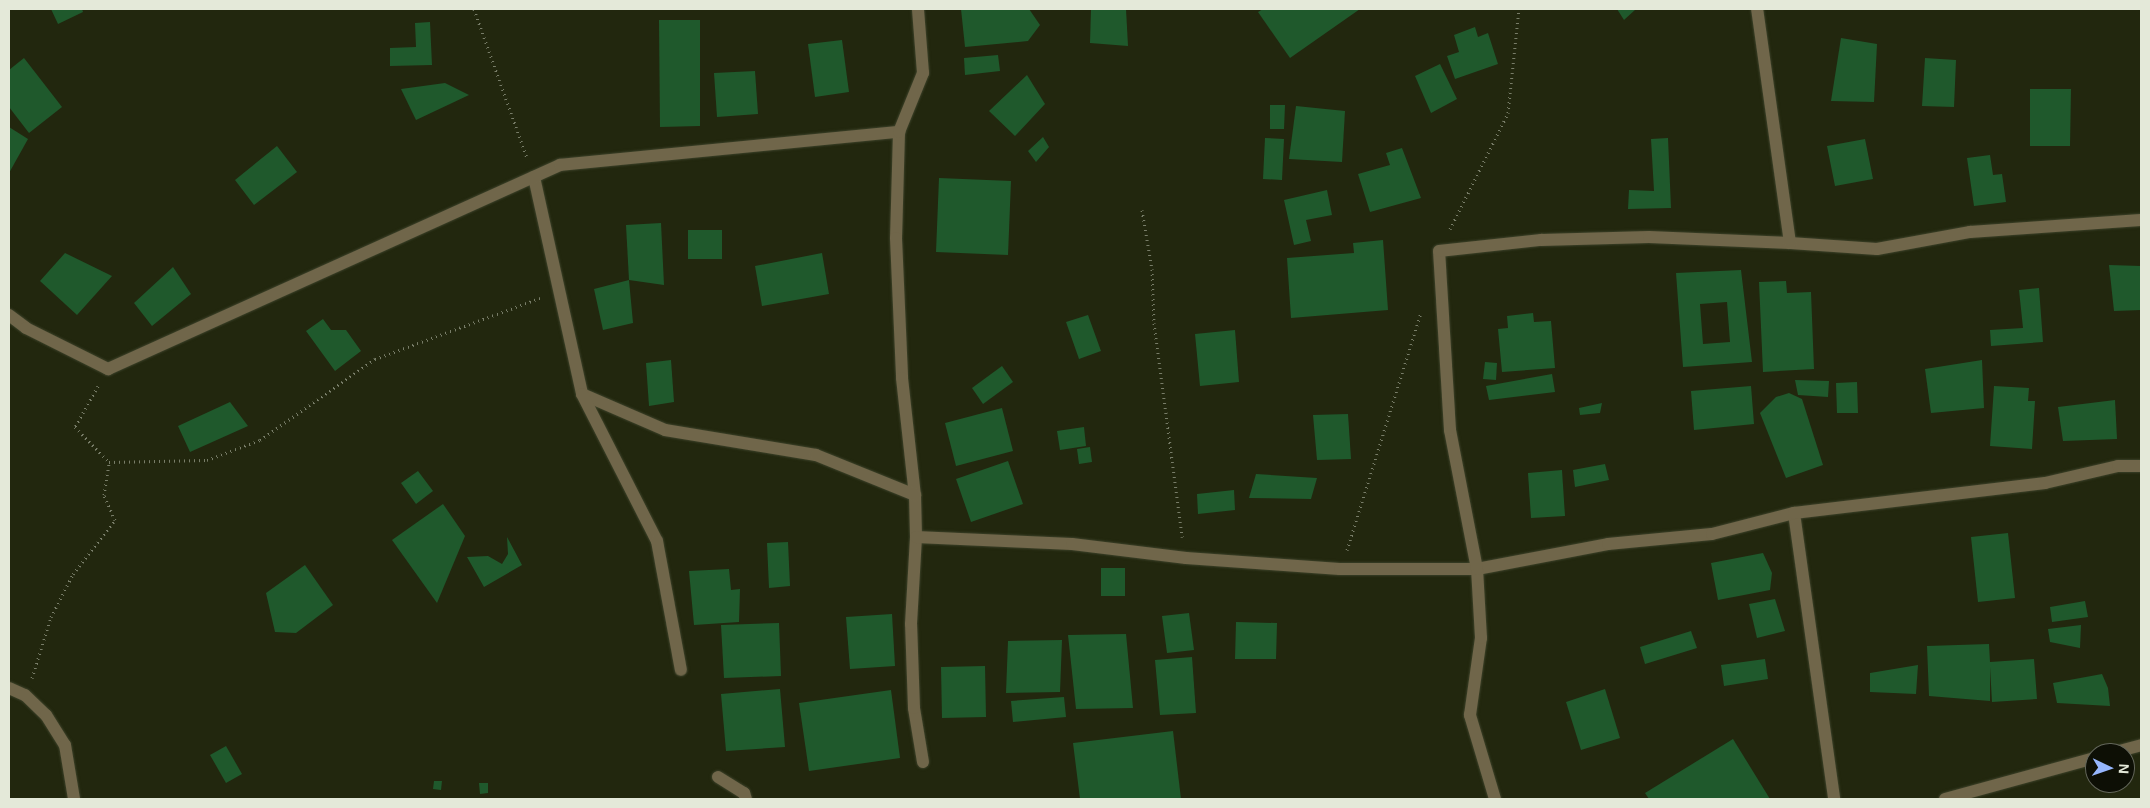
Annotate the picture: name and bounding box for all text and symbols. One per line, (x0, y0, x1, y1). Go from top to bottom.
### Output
north arrow (2085, 743, 2135, 793)
text: N (2116, 763, 2132, 774)

